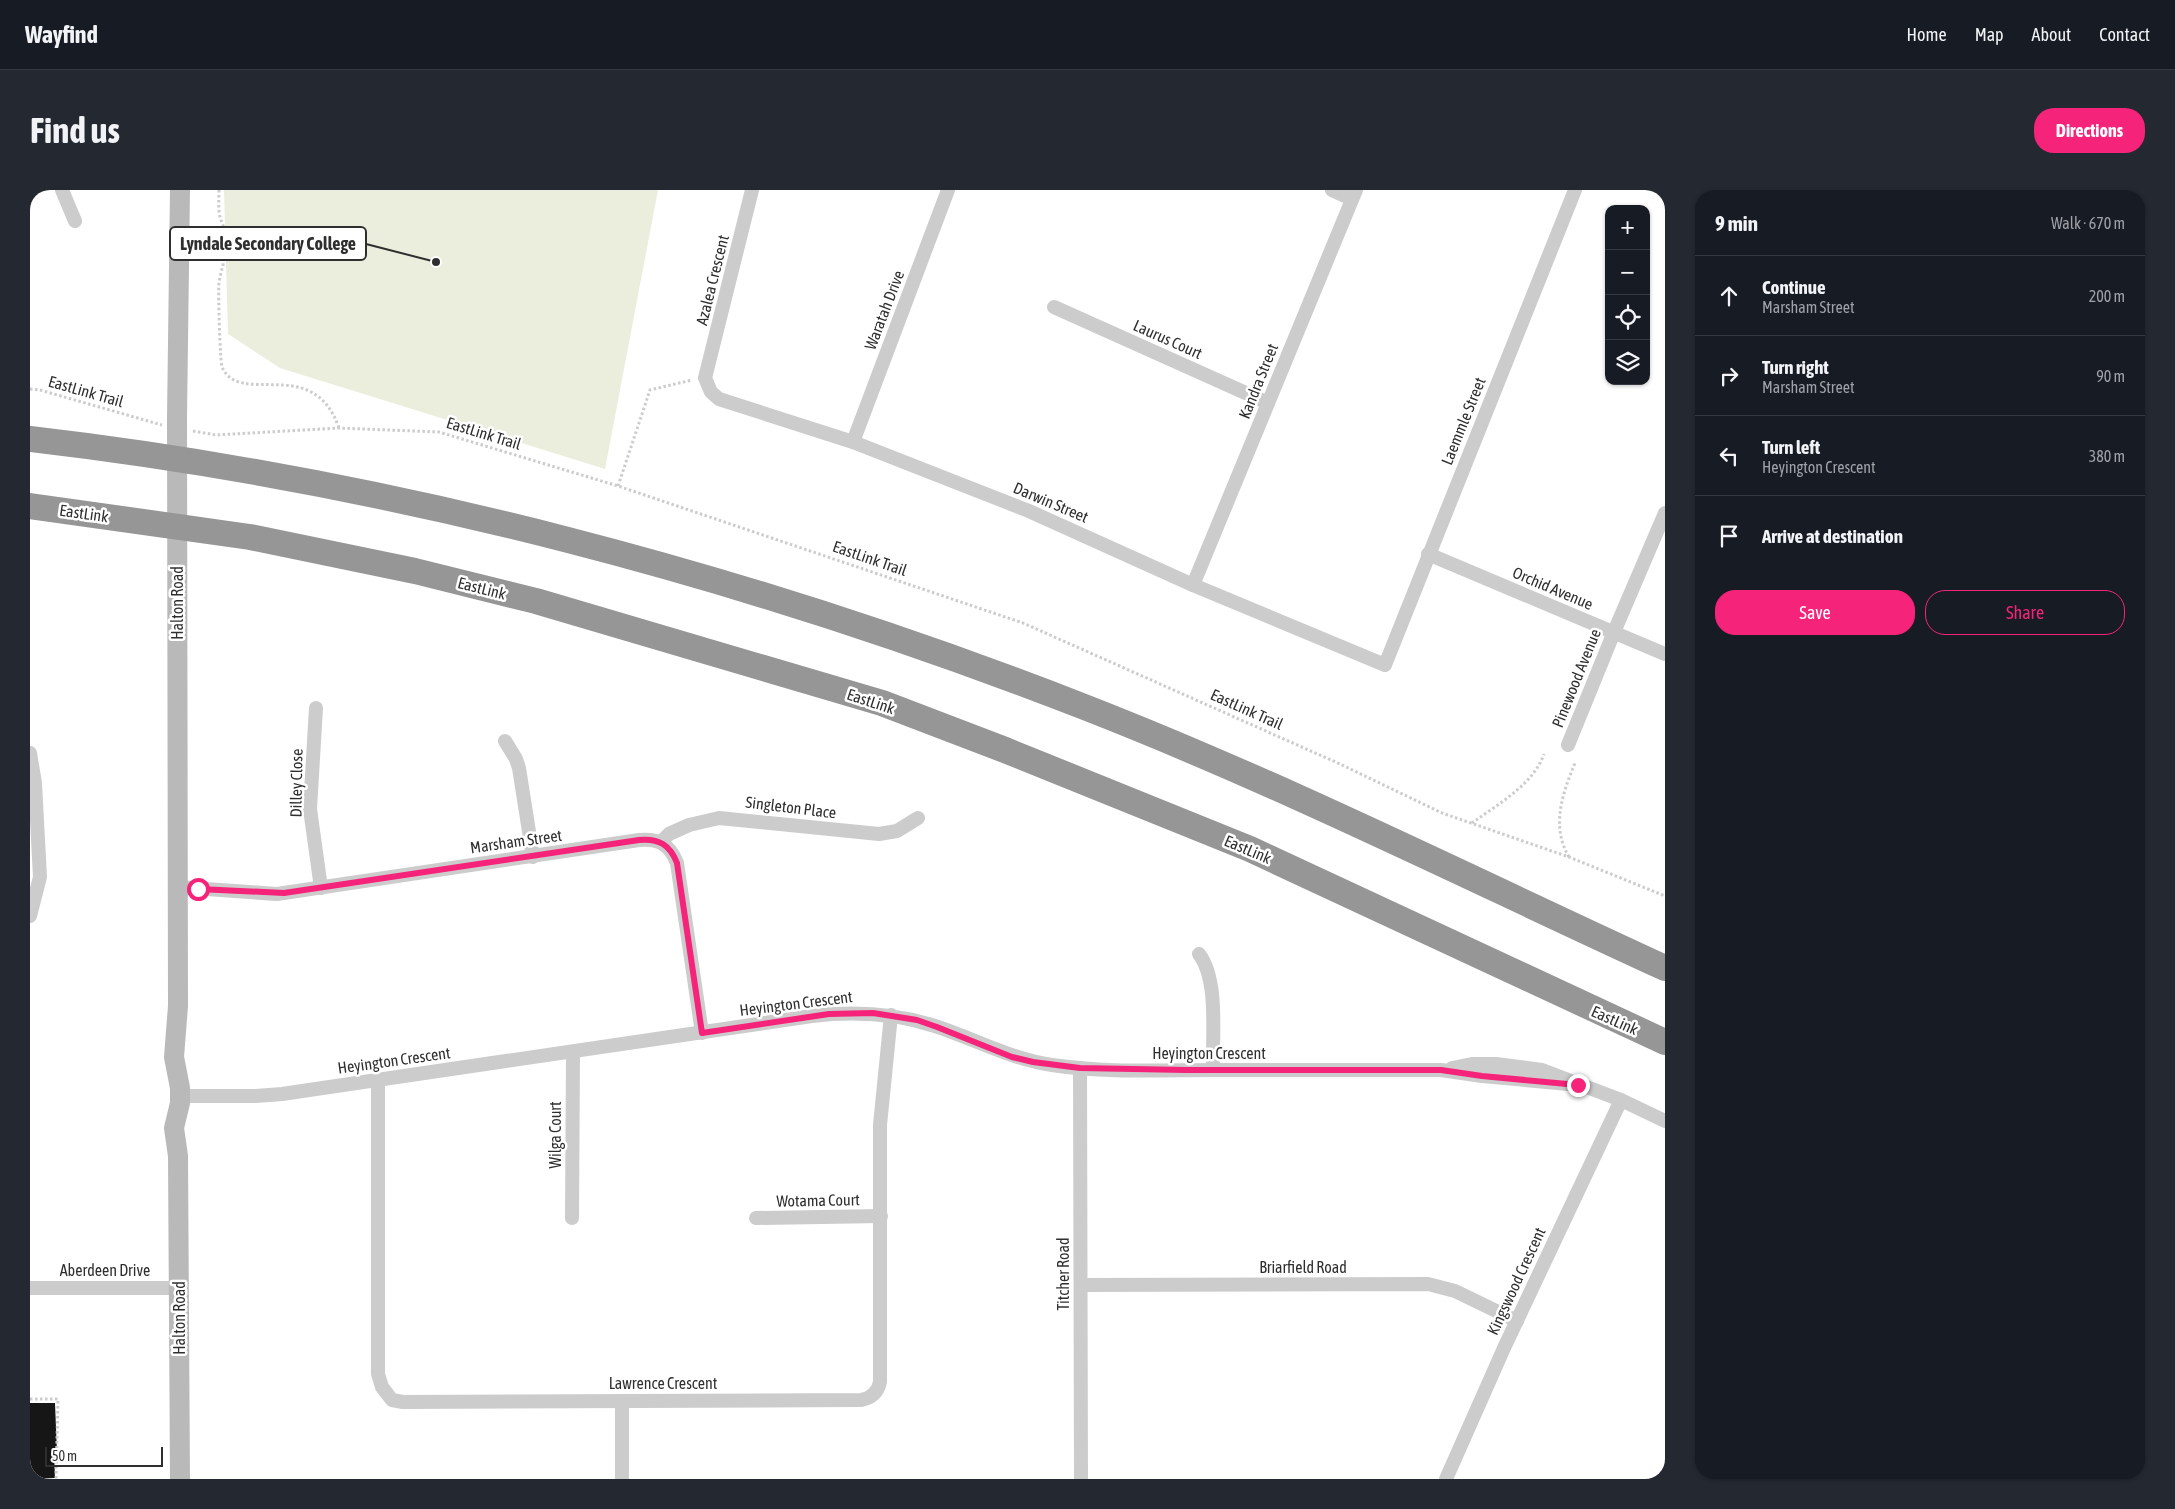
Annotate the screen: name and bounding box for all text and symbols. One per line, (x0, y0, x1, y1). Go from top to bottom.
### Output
text: Wayfind (25, 21, 98, 48)
text: Home (1907, 24, 1947, 45)
text: Map (1975, 24, 2004, 45)
text: About (2032, 24, 2071, 45)
text: Contact (2099, 24, 2150, 45)
button: Directions (2034, 108, 2145, 153)
text: Find us (30, 110, 120, 150)
map controls (1605, 205, 1650, 385)
button: + (1605, 205, 1650, 250)
text: 9 min (1715, 211, 1758, 235)
text: Walk · 670 m (2051, 214, 2125, 232)
callout: Lyndale Secondary College (170, 227, 366, 260)
text: Lyndale Secondary College (180, 233, 356, 254)
street label: Azalea Crescent (692, 233, 732, 327)
button: − (1605, 250, 1650, 295)
street label: Waratah Drive (861, 268, 907, 352)
text: Continue (1762, 276, 1826, 298)
icon: ahead (1715, 282, 1743, 310)
text: 200 m (2089, 287, 2125, 305)
button: locate (1605, 295, 1650, 340)
text: Marsham Street (1762, 298, 1855, 316)
street label: Laurus Court (1131, 316, 1205, 362)
street label: Kandra Street (1235, 340, 1281, 421)
button: layers (1605, 340, 1650, 385)
text: Turn right (1762, 356, 1829, 378)
icon: right (1715, 362, 1743, 390)
text: 90 m (2096, 367, 2125, 385)
street label: EastLink Trail (46, 372, 126, 411)
street label: Laemmle Street (1437, 374, 1489, 467)
text: Marsham Street (1762, 378, 1855, 396)
street label: EastLink Trail (444, 413, 524, 453)
text: Turn left (1762, 436, 1820, 458)
icon: left (1715, 442, 1743, 470)
text: 380 m (2089, 447, 2125, 465)
text: Heyington Crescent (1762, 458, 1876, 476)
street label: Darwin Street (1011, 478, 1091, 526)
street label: EastLink (58, 501, 110, 525)
icon: arrive (1715, 522, 1743, 550)
text: Arrive at destination (1762, 525, 1903, 547)
street label: EastLink Trail (831, 537, 910, 579)
street label: Orchid Avenue (1510, 563, 1596, 613)
street label: Halton Road (168, 566, 186, 640)
street label: EastLink (456, 573, 508, 603)
button: Save (1715, 590, 1915, 635)
button: Share (1925, 590, 2125, 635)
street label: Pinewood Avenue (1548, 626, 1604, 730)
street label: EastLink (845, 685, 897, 717)
street label: EastLink Trail (1208, 685, 1287, 733)
street label: Dilley Close (286, 749, 307, 817)
street label: Singleton Place (745, 793, 837, 822)
street label: Marsham Street (469, 826, 563, 856)
street label: EastLink (1222, 831, 1274, 867)
route start (187, 878, 210, 901)
street label: Heyington Crescent (739, 987, 854, 1020)
street label: EastLink (1589, 1002, 1641, 1038)
street label: Heyington Crescent (336, 1043, 452, 1078)
street label: Heyington Crescent (1152, 1044, 1266, 1063)
route end (1567, 1074, 1590, 1097)
street label: Wilga Court (546, 1101, 565, 1169)
street label: Wotama Court (776, 1190, 860, 1210)
street label: Kingswood Crescent (1483, 1224, 1550, 1338)
street label: Titcher Road (1054, 1237, 1072, 1311)
street label: Briarfield Road (1259, 1258, 1347, 1276)
street label: Aberdeen Drive (60, 1261, 150, 1279)
street label: Halton Road (170, 1281, 188, 1355)
street label: Lawrence Crescent (609, 1374, 718, 1392)
scale bar (45, 1444, 162, 1467)
text: 50 m (52, 1448, 77, 1464)

